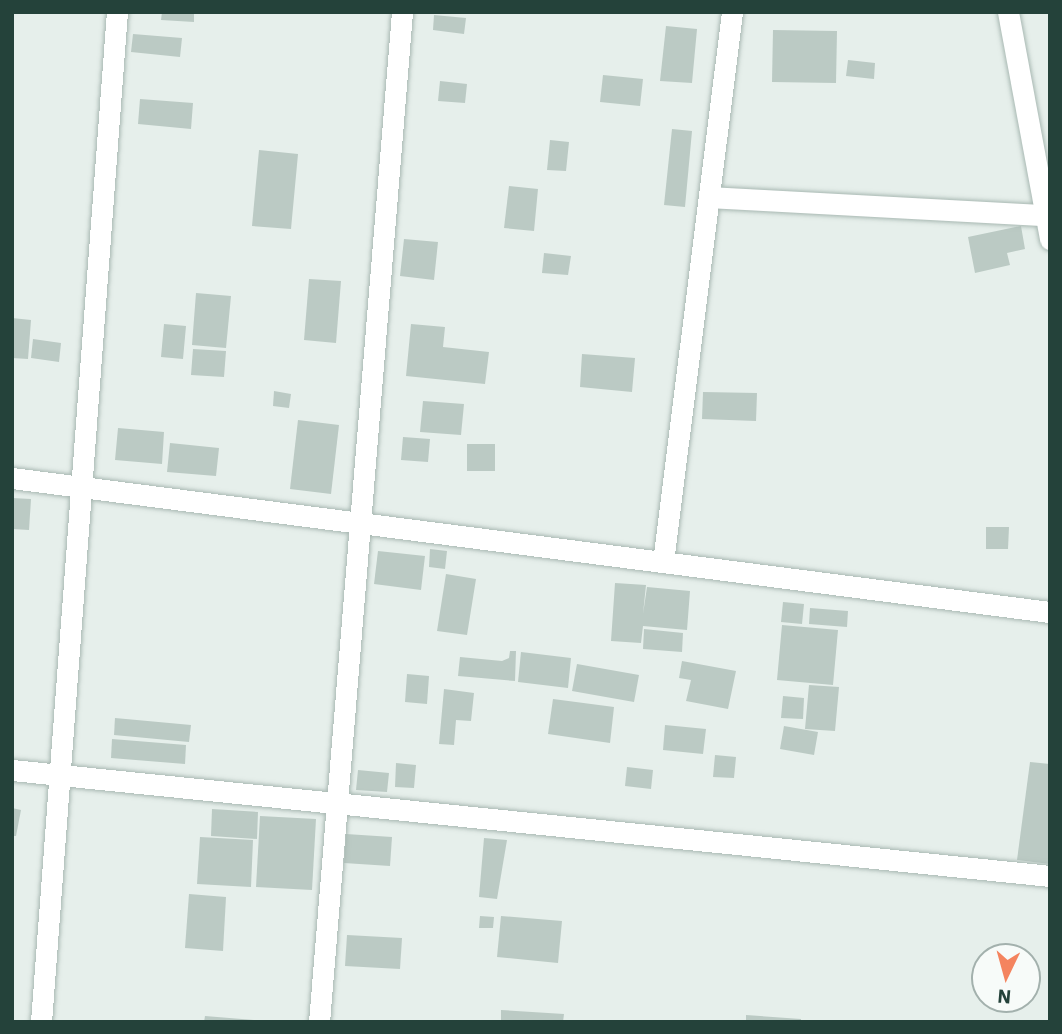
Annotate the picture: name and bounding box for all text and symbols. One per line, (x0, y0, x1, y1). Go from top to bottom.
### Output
north arrow (971, 943, 1041, 1013)
text: N (996, 984, 1012, 1009)

